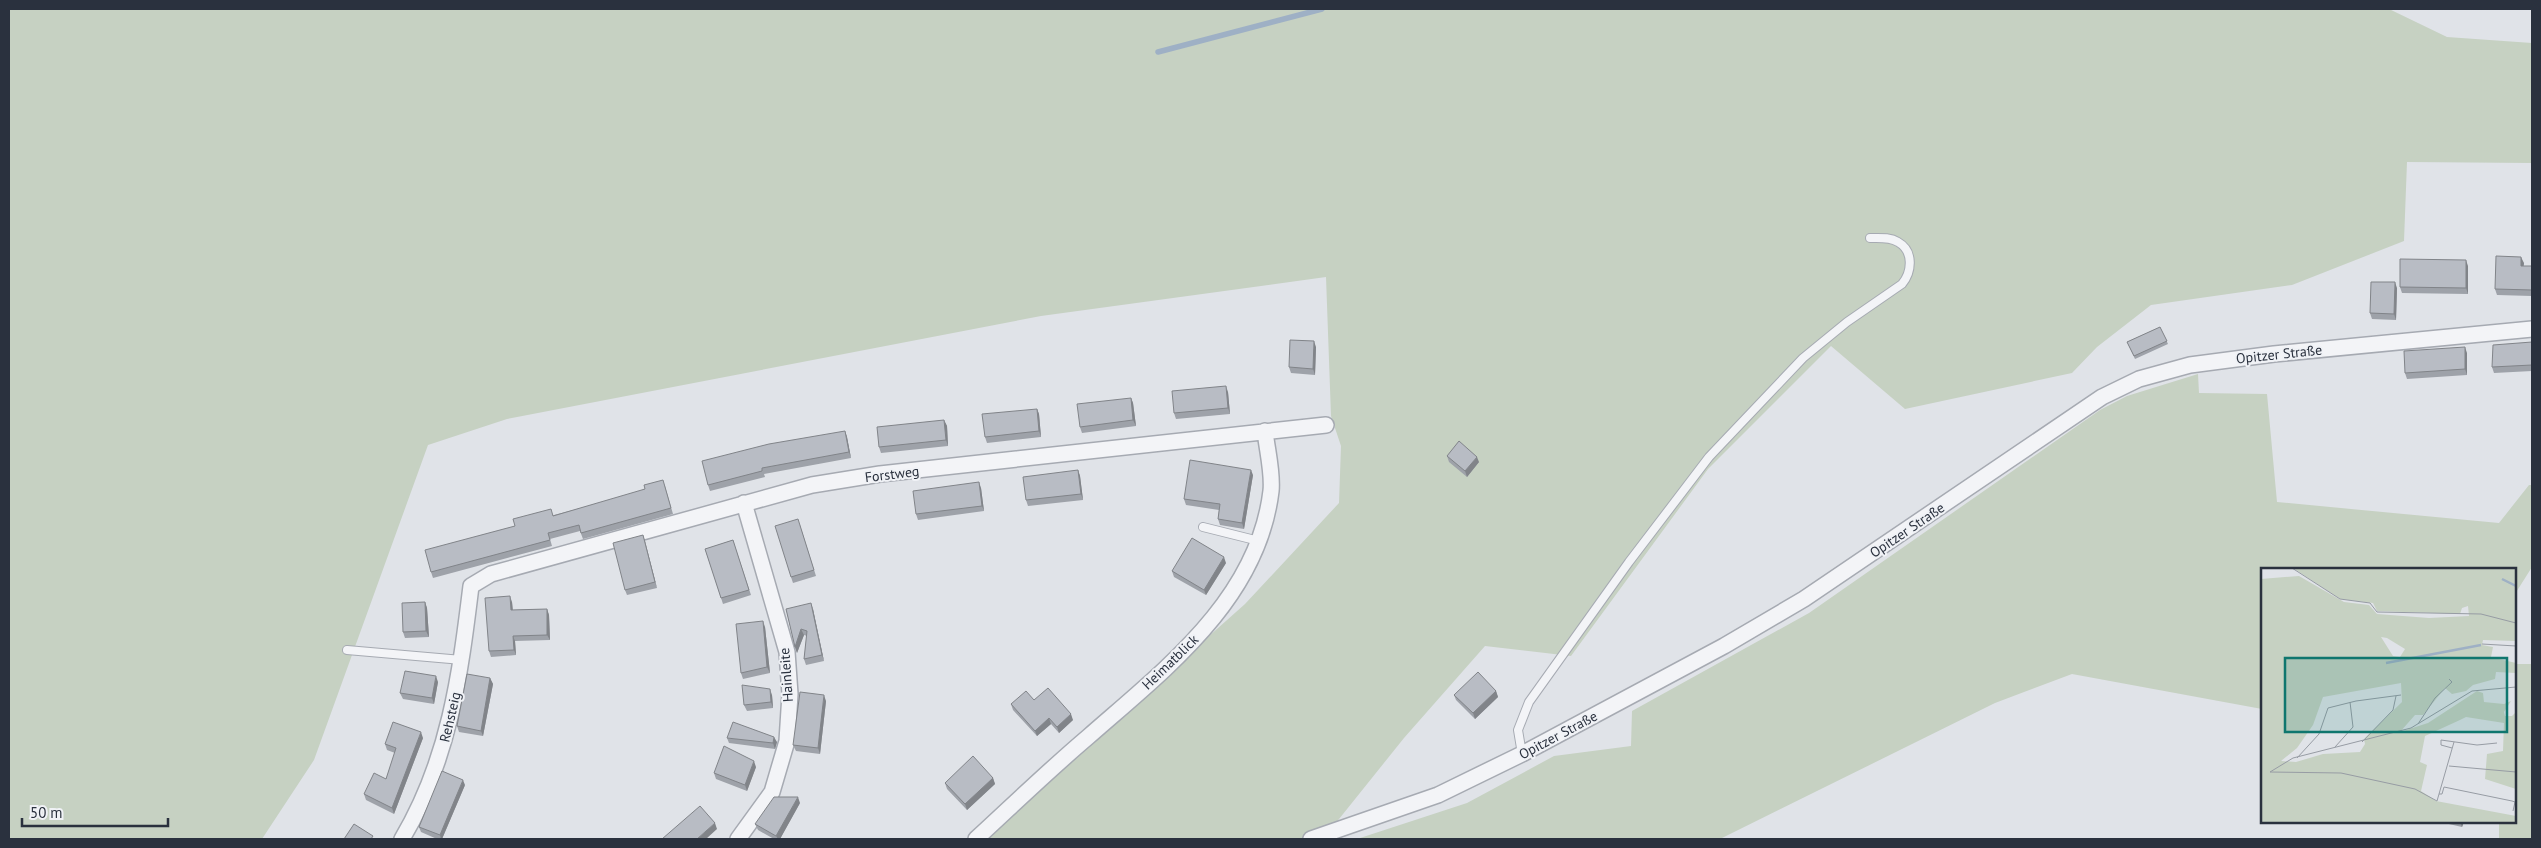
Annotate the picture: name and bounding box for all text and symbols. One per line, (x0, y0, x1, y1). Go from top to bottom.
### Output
street label: Opitzer Straße (2235, 341, 2323, 367)
street label: Forstweg (864, 462, 920, 486)
street label: Opitzer Straße (1866, 498, 1948, 562)
inset map (2261, 568, 2516, 823)
street label: Heimatblick (1138, 630, 1202, 693)
street label: Hainleite (775, 647, 797, 703)
street label: Rehsteig (435, 690, 465, 744)
street label: Opitzer Straße (1516, 707, 1600, 763)
scale bar (22, 796, 169, 828)
text: 50 m (30, 803, 63, 822)

